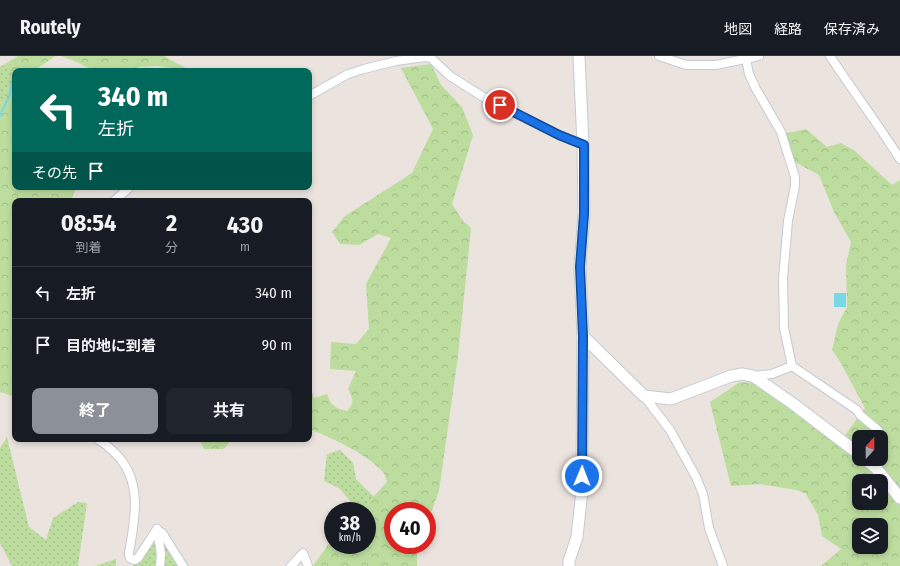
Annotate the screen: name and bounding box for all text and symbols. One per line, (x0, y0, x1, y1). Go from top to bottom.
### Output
text: Routely (20, 16, 80, 39)
text: 地図 (724, 21, 752, 38)
text: 経路 (774, 21, 802, 38)
text: 保存済み (824, 21, 880, 38)
text: 340 m (98, 80, 168, 113)
icon: left (32, 84, 84, 136)
pin (483, 88, 517, 122)
icon: arrive (489, 94, 511, 116)
text: 左折 (98, 118, 134, 140)
icon: arrive (85, 160, 107, 182)
text: その先 (32, 164, 77, 182)
text: 08:54 (61, 209, 116, 237)
text: 2 (166, 209, 177, 237)
text: 430 (227, 211, 263, 239)
text: m (240, 239, 250, 254)
text: 到着 (75, 240, 102, 255)
text: 分 (165, 240, 178, 255)
icon: left (32, 282, 54, 304)
text: 340 m (255, 284, 292, 302)
text: 左折 (66, 285, 96, 303)
icon: arrive (32, 334, 54, 356)
text: 90 m (262, 336, 292, 354)
text: 目的地に到着 (66, 337, 156, 355)
button: 終了 (32, 388, 158, 434)
button: 共有 (166, 388, 292, 434)
north arrow (852, 430, 888, 466)
map controls (852, 430, 888, 554)
position arrow (561, 455, 603, 497)
button: sound (852, 474, 888, 510)
speed limit sign: 40 (384, 502, 436, 554)
text: 38 (340, 511, 360, 535)
button: layers (852, 518, 888, 554)
text: km/h (339, 532, 361, 544)

